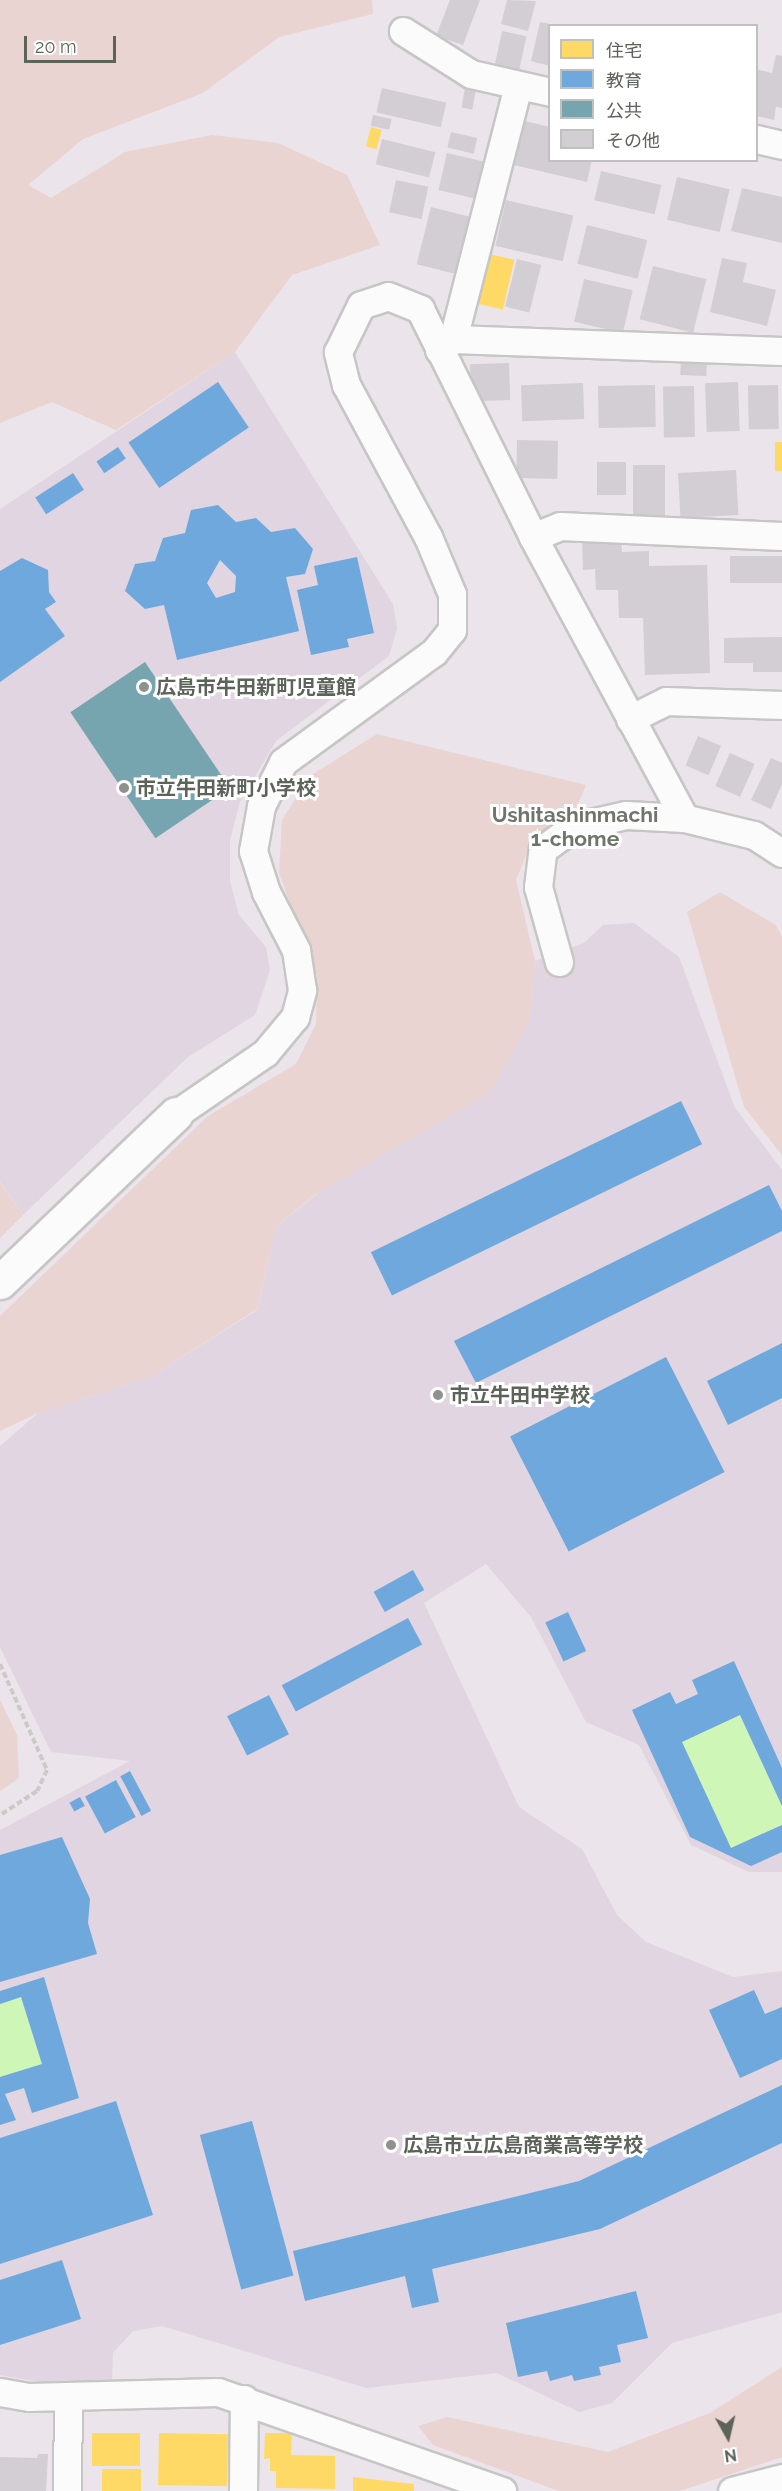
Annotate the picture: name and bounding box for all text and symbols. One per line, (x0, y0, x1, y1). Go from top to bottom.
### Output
scale bar (27, 24, 118, 62)
legend (548, 24, 758, 162)
text: 20 m (35, 36, 77, 57)
text: 住宅 (606, 40, 642, 61)
text: 教育 (606, 70, 642, 91)
text: 公共 (606, 100, 642, 121)
text: その他 (606, 130, 660, 151)
place label: 広島市牛田新町児童館 (156, 675, 356, 699)
marker: 広島市牛田新町児童館 (137, 680, 151, 694)
place label: 市立牛田新町小学校 (136, 776, 316, 800)
marker: 市立牛田新町小学校 (117, 781, 131, 795)
district label: Ushitashinmachi 1-chome (492, 802, 658, 852)
place label: 市立牛田中学校 (450, 1383, 590, 1407)
marker: 市立牛田中学校 (431, 1388, 445, 1402)
place label: 広島市立広島商業高等学校 (403, 2133, 643, 2157)
marker: 広島市立広島商業高等学校 (384, 2138, 398, 2152)
north arrow (698, 2407, 758, 2467)
text: N (723, 2445, 738, 2466)

